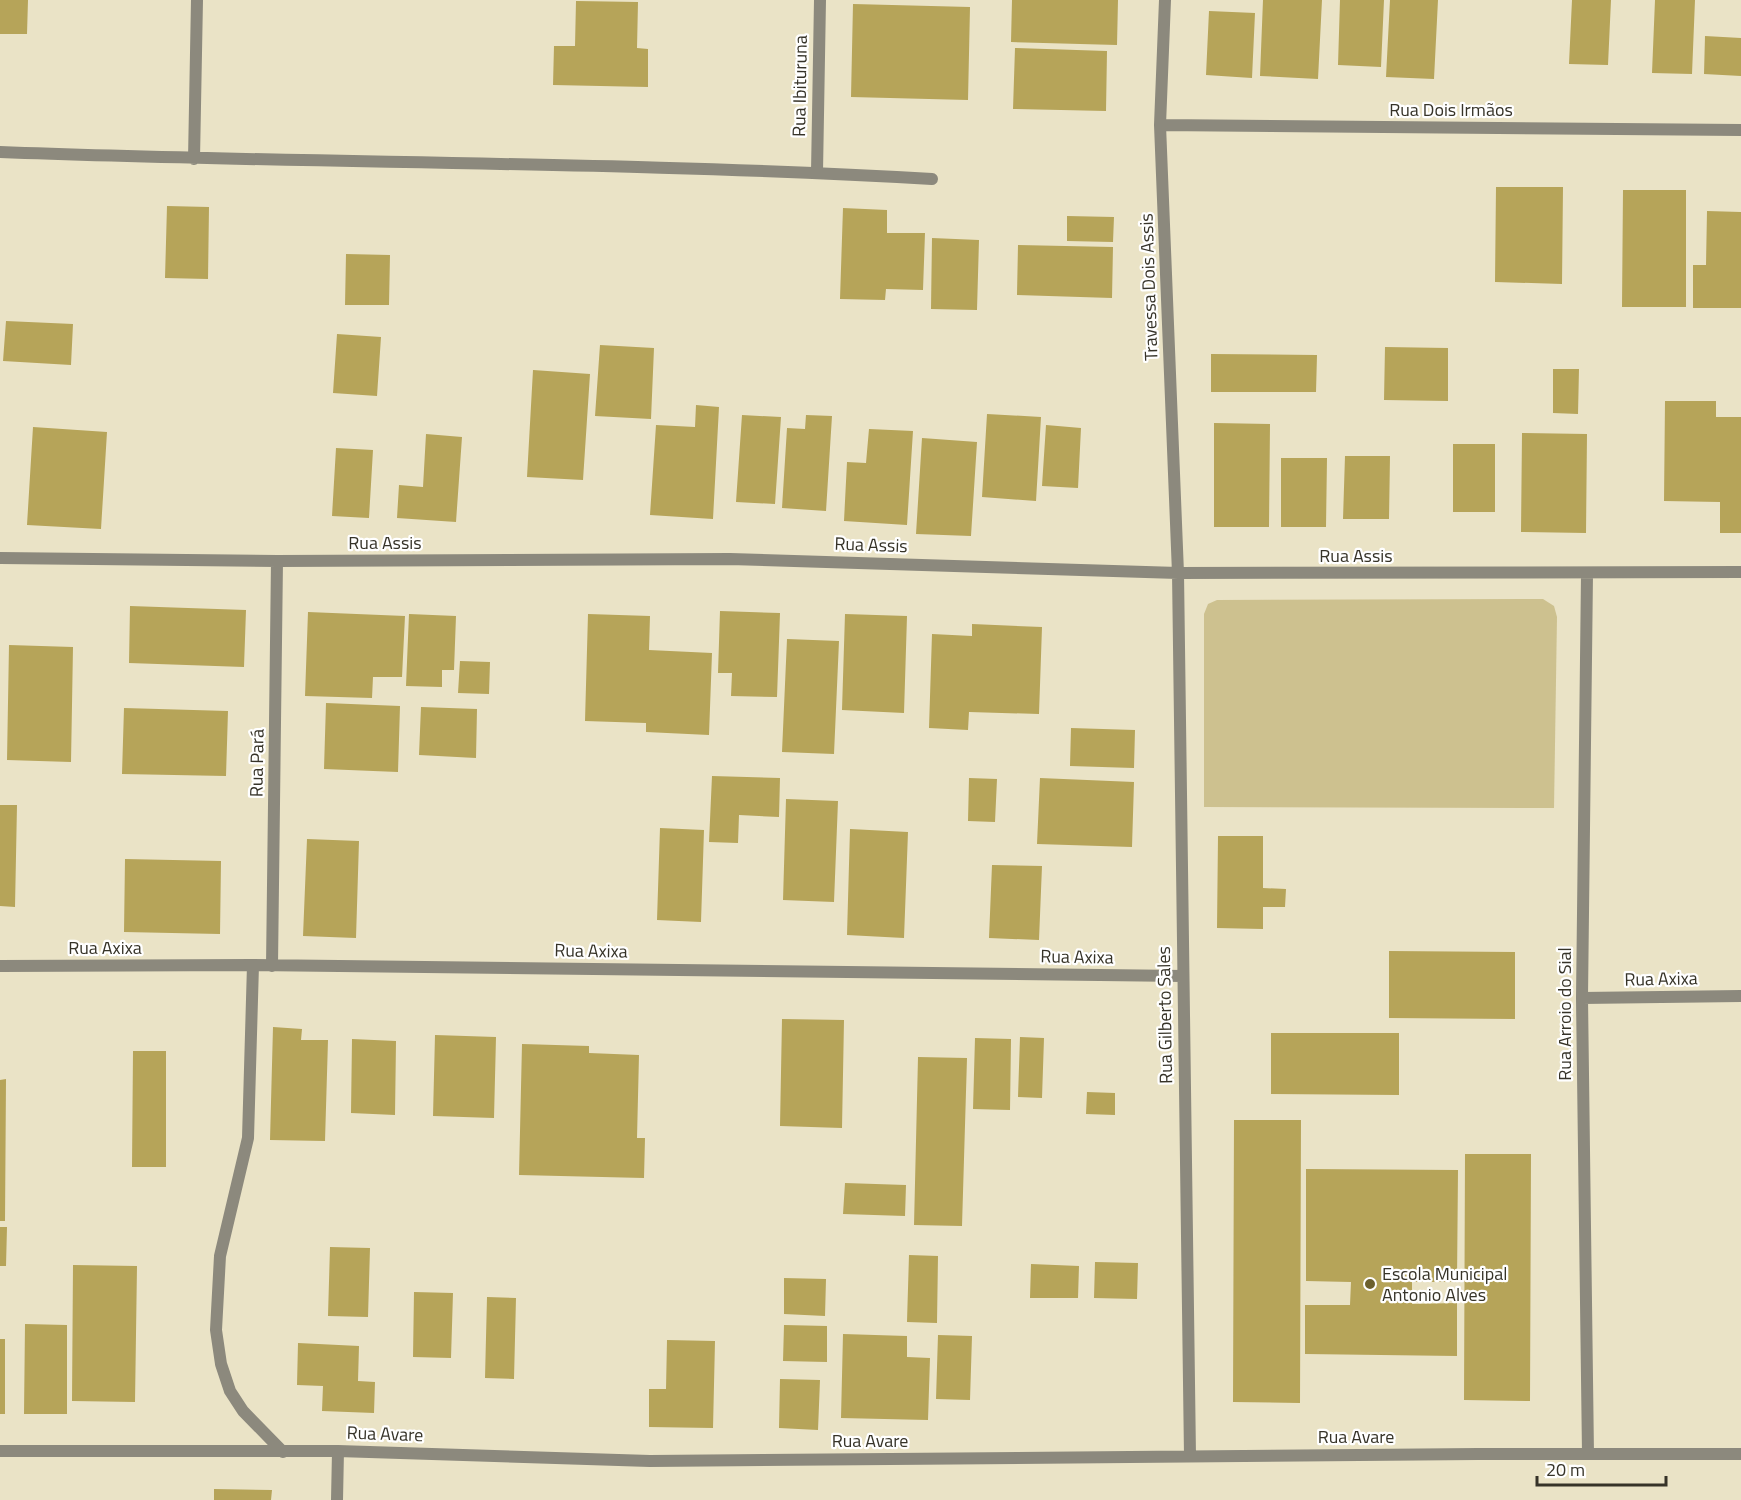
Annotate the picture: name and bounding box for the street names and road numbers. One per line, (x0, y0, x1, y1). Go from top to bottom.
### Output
street label: Rua Ibituruna (785, 35, 814, 137)
street label: Rua Dois Irmãos (1389, 96, 1513, 123)
street label: Travessa Dois Assis (1132, 213, 1165, 361)
street label: Rua Assis (348, 529, 422, 556)
street label: Rua Assis (834, 530, 908, 559)
street label: Rua Assis (1319, 542, 1393, 569)
street label: Rua Pará (242, 729, 271, 797)
street label: Rua Axixa (68, 934, 142, 961)
street label: Rua Axixa (554, 936, 628, 965)
street label: Rua Axixa (1040, 942, 1114, 971)
street label: Rua Gilberto Sales (1150, 946, 1179, 1084)
street label: Rua Arroio do Sial (1551, 947, 1578, 1081)
street label: Rua Axixa (1624, 964, 1698, 993)
street label: Rua Avare (346, 1419, 424, 1448)
street label: Rua Avare (1318, 1423, 1394, 1450)
street label: Rua Avare (832, 1427, 908, 1454)

